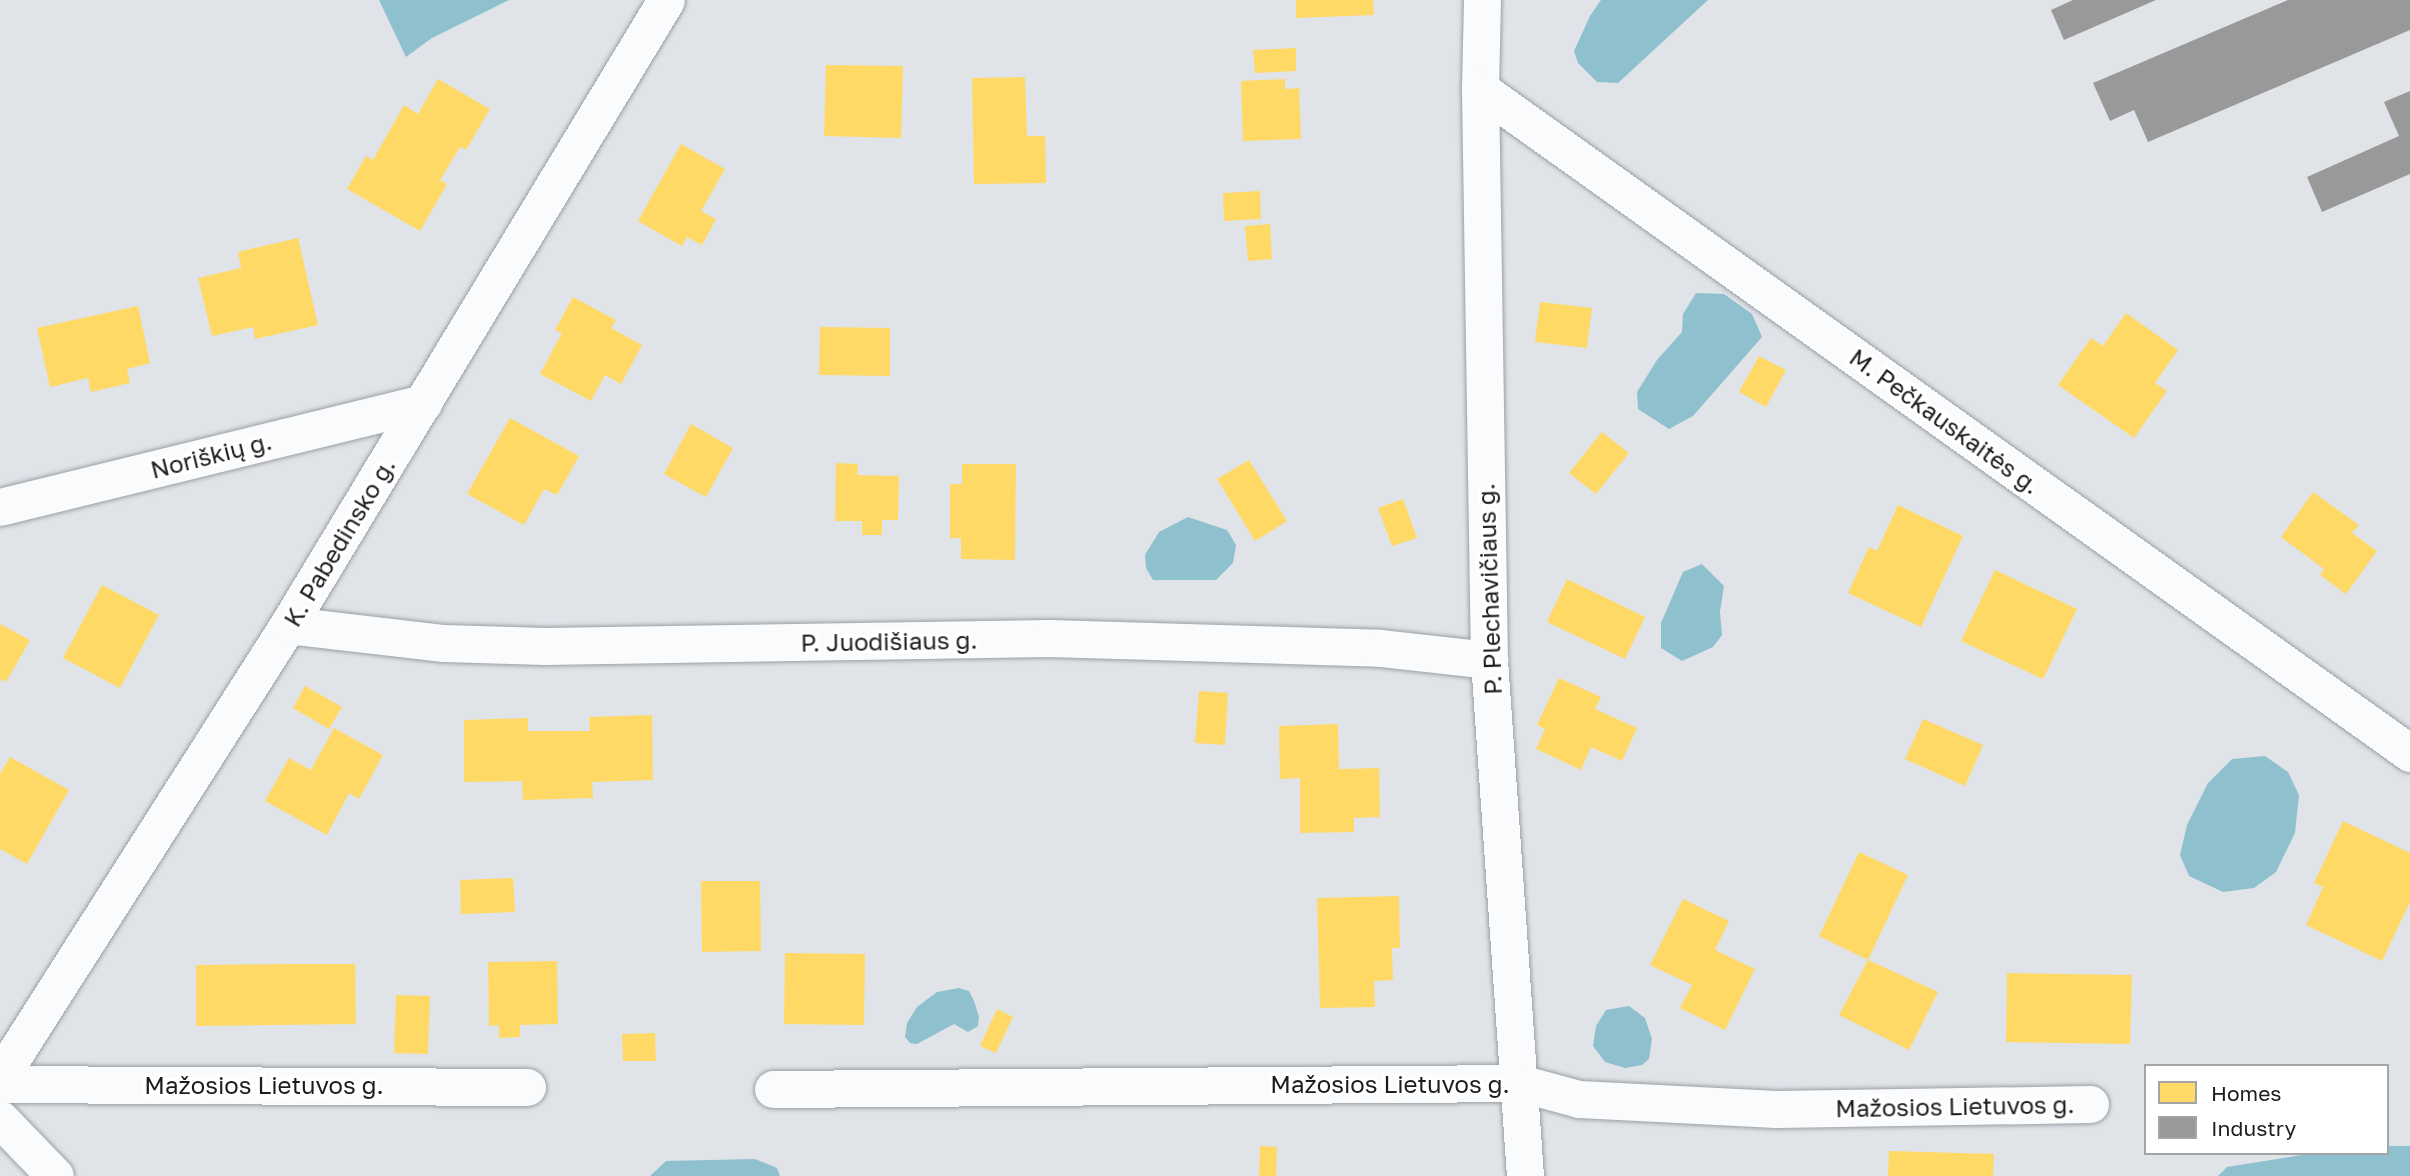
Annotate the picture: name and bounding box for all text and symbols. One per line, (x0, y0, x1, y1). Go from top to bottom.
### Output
street label: M. Pečkauskaitės g. (1844, 342, 2046, 500)
street label: Noriškių g. (148, 426, 274, 484)
street label: K. Pabedinsko g. (277, 452, 401, 632)
street label: P. Plechavičiaus g. (1471, 483, 1507, 695)
street label: P. Juodišiaus g. (800, 625, 978, 657)
legend (2144, 1064, 2389, 1155)
street label: Mažosios Lietuvos g. (1270, 1070, 1510, 1098)
street label: Mažosios Lietuvos g. (144, 1071, 384, 1099)
text: Homes (2211, 1080, 2281, 1106)
street label: Mažosios Lietuvos g. (1835, 1090, 2075, 1122)
text: Industry (2211, 1115, 2296, 1141)

